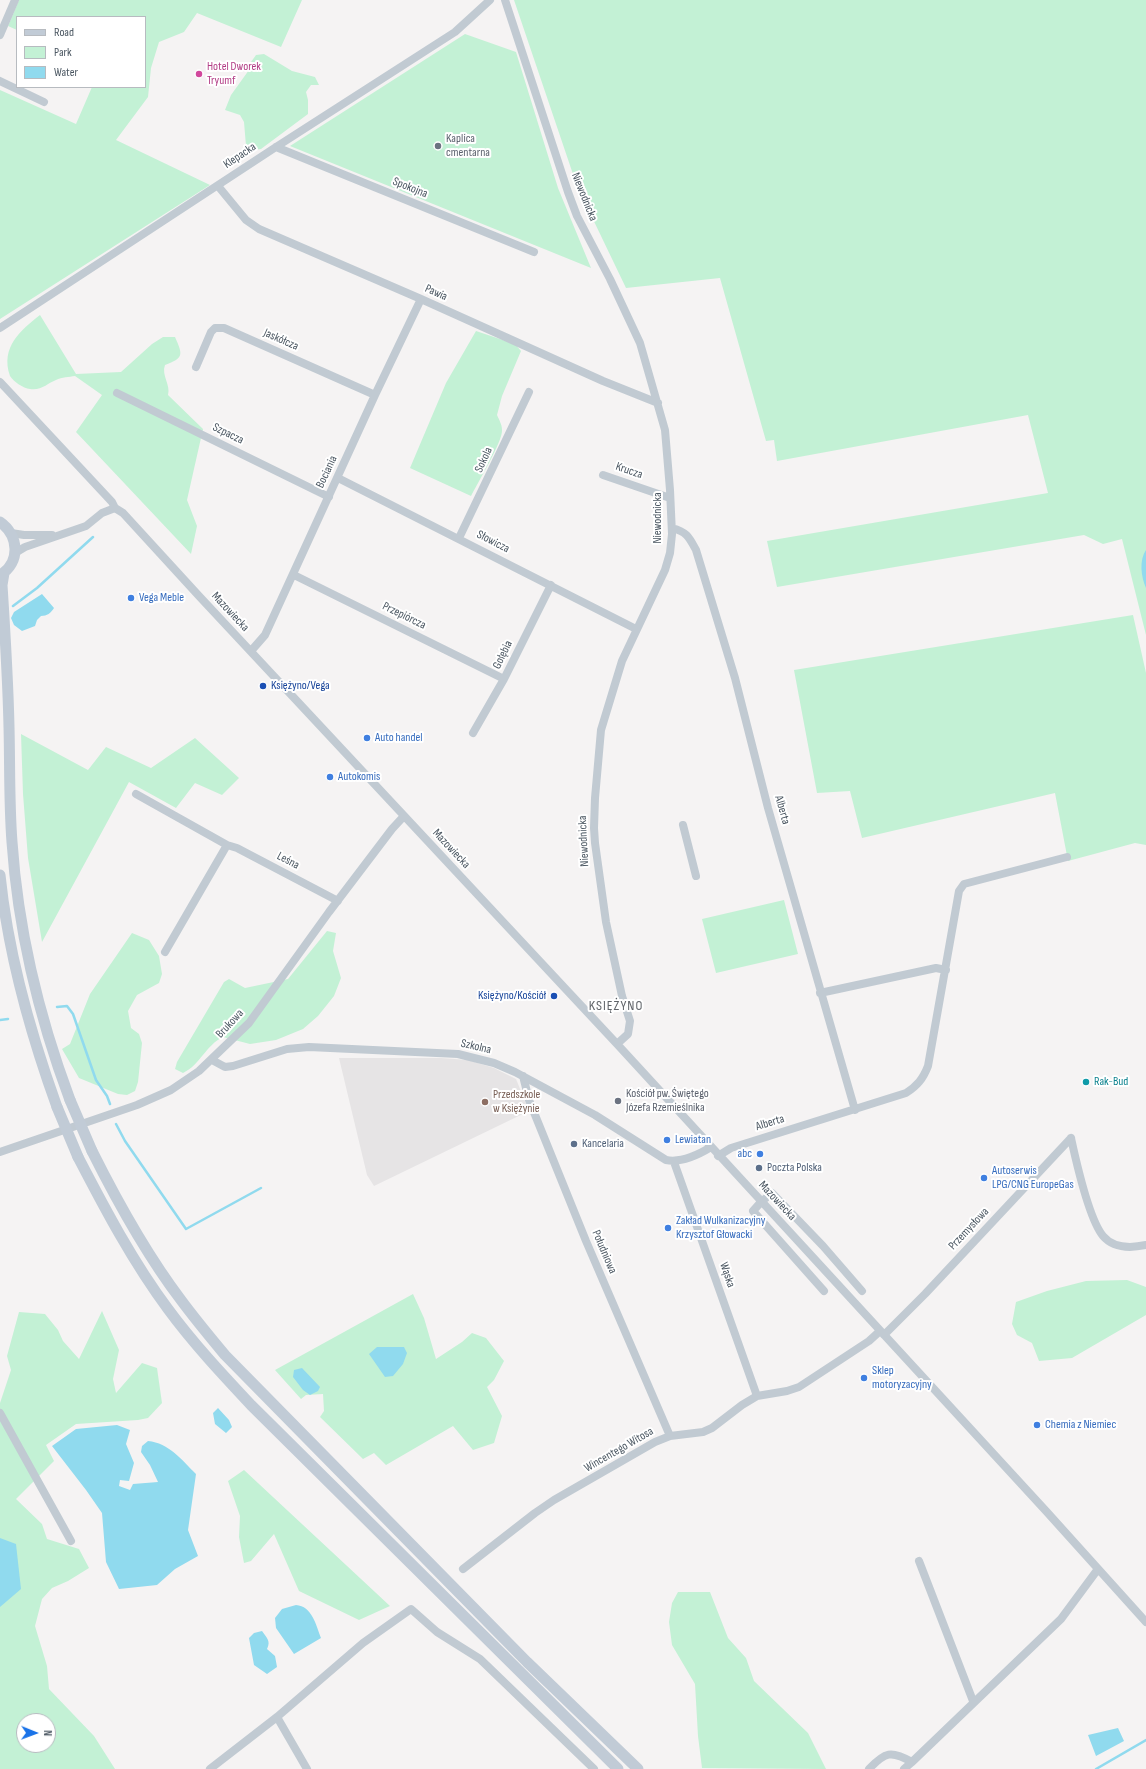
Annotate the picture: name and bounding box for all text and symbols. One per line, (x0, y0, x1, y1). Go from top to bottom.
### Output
legend (16, 16, 146, 88)
text: Road (54, 25, 74, 40)
text: Park (54, 45, 72, 60)
place label: Hotel Dworek Tryumf (207, 60, 261, 88)
text: Water (54, 65, 78, 80)
marker: Hotel Dworek Tryumf (194, 69, 204, 79)
place label: Kaplica cmentarna (446, 132, 490, 160)
street label: Klepacka (221, 140, 259, 172)
marker: Kaplica cmentarna (433, 141, 443, 151)
street label: Niewodnicka (568, 171, 600, 223)
street label: Spokojna (390, 175, 430, 201)
street label: Pawia (423, 282, 449, 304)
street label: Jaskółcza (261, 326, 301, 354)
street label: Szpacza (210, 420, 246, 448)
street label: Sokola (472, 445, 496, 475)
street label: Bociania (313, 454, 341, 490)
street label: Krucza (614, 460, 644, 482)
street label: Niewodnicka (651, 492, 665, 544)
street label: Słowicza (474, 528, 512, 556)
street label: Mazowiecka (208, 589, 252, 635)
place label: Vega Meble (139, 591, 184, 605)
marker: Vega Meble (126, 593, 136, 603)
street label: Przepiórcza (380, 599, 428, 633)
street label: Gołębia (490, 638, 516, 672)
place label: Księżyno/Vega (271, 679, 330, 693)
marker: Księżyno/Vega (258, 681, 268, 691)
place label: Auto handel (375, 731, 423, 745)
marker: Auto handel (362, 733, 372, 743)
place label: Autokomis (338, 770, 380, 784)
marker: Autokomis (325, 772, 335, 782)
street label: Alberta (771, 794, 793, 826)
street label: Niewodnicka (575, 815, 593, 867)
street label: Mazowiecka (429, 826, 473, 872)
street label: Leśna (274, 849, 302, 873)
place label: Księżyno/Kościół (478, 989, 546, 1003)
marker: Księżyno/Kościół (549, 991, 559, 1001)
district label: KSIĘŻYNO (589, 998, 643, 1014)
street label: Brukowa (213, 1007, 247, 1041)
street label: Szkolna (459, 1037, 493, 1057)
place label: Rak-Bud (1094, 1075, 1128, 1089)
marker: Rak-Bud (1081, 1077, 1091, 1087)
place label: Kościół pw. Świętego Józefa Rzemieślnika (626, 1087, 709, 1115)
place label: Przedszkole w Księżynie (493, 1088, 540, 1116)
marker: Kościół pw. Świętego Józefa Rzemieślnika (613, 1096, 623, 1106)
marker: Przedszkole w Księżynie (480, 1097, 490, 1107)
street label: Alberta (754, 1112, 786, 1134)
place label: Lewiatan (675, 1133, 711, 1147)
marker: Lewiatan (662, 1135, 672, 1145)
place label: Kancelaria (582, 1137, 624, 1151)
marker: Kancelaria (569, 1139, 579, 1149)
place label: abc (738, 1147, 752, 1161)
marker: abc (755, 1149, 765, 1159)
place label: Poczta Polska (767, 1161, 822, 1175)
marker: Poczta Polska (754, 1163, 764, 1173)
place label: Autoserwis LPG/CNG EuropeGas (992, 1164, 1074, 1192)
marker: Autoserwis LPG/CNG EuropeGas (979, 1173, 989, 1183)
street label: Mazowiecka (755, 1178, 799, 1224)
street label: Przemysłowa (946, 1205, 992, 1253)
place label: Zakład Wulkanizacyjny Krzysztof Głowacki (676, 1214, 765, 1242)
marker: Zakład Wulkanizacyjny Krzysztof Głowacki (663, 1223, 673, 1233)
street label: Południowa (588, 1228, 620, 1276)
street label: Wąska (716, 1261, 738, 1289)
place label: Sklep motoryzacyjny (872, 1364, 932, 1392)
marker: Sklep motoryzacyjny (859, 1373, 869, 1383)
place label: Chemia z Niemiec (1045, 1418, 1116, 1432)
marker: Chemia z Niemiec (1032, 1420, 1042, 1430)
street label: Wincentego Witosa (582, 1424, 656, 1476)
north arrow (16, 1713, 56, 1753)
text: N (41, 1730, 54, 1736)

